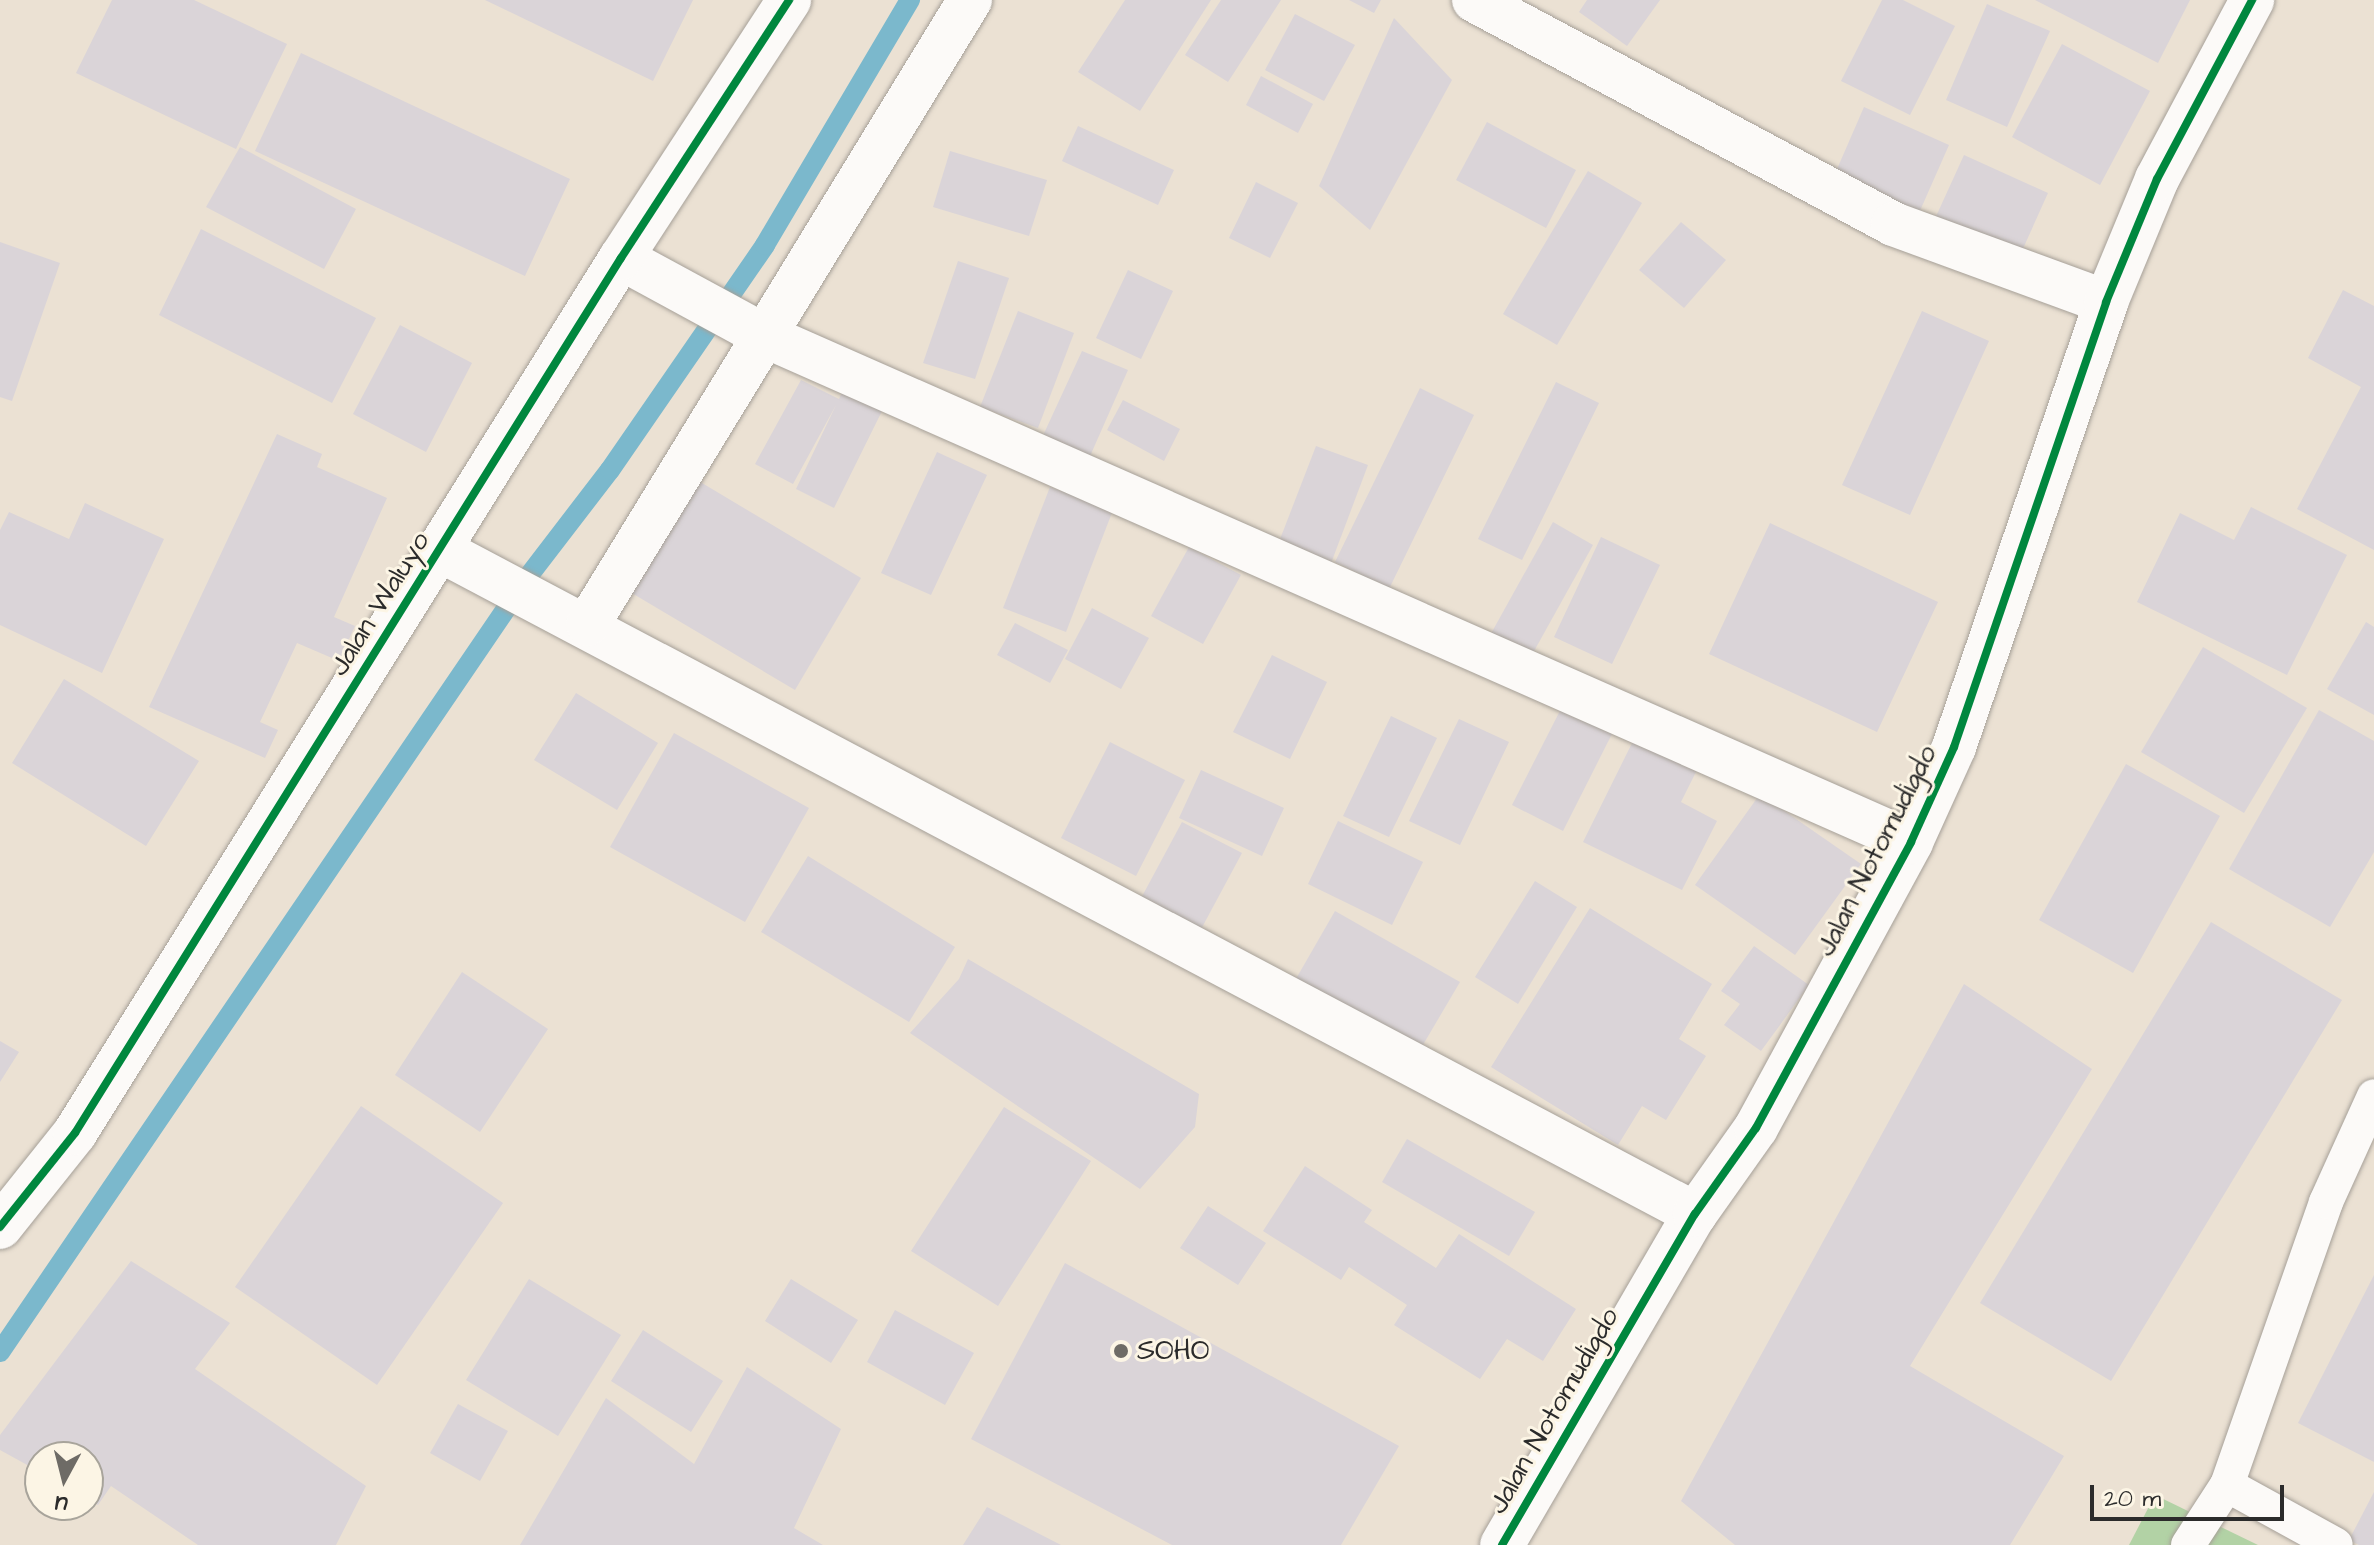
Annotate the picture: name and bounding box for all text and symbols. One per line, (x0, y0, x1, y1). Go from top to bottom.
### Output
street label: Jalan Waluyo (323, 526, 437, 682)
street label: Jalan Notomudigdo (1809, 740, 1945, 962)
street label: Jalan Notomudigdo (1481, 1302, 1627, 1520)
place label: SOHO (1137, 1334, 1209, 1368)
marker: SOHO (1112, 1342, 1130, 1360)
north arrow (24, 1441, 104, 1521)
scale bar (2094, 1469, 2288, 1519)
text: 20 m (2104, 1482, 2161, 1516)
text: U (53, 1487, 69, 1519)

